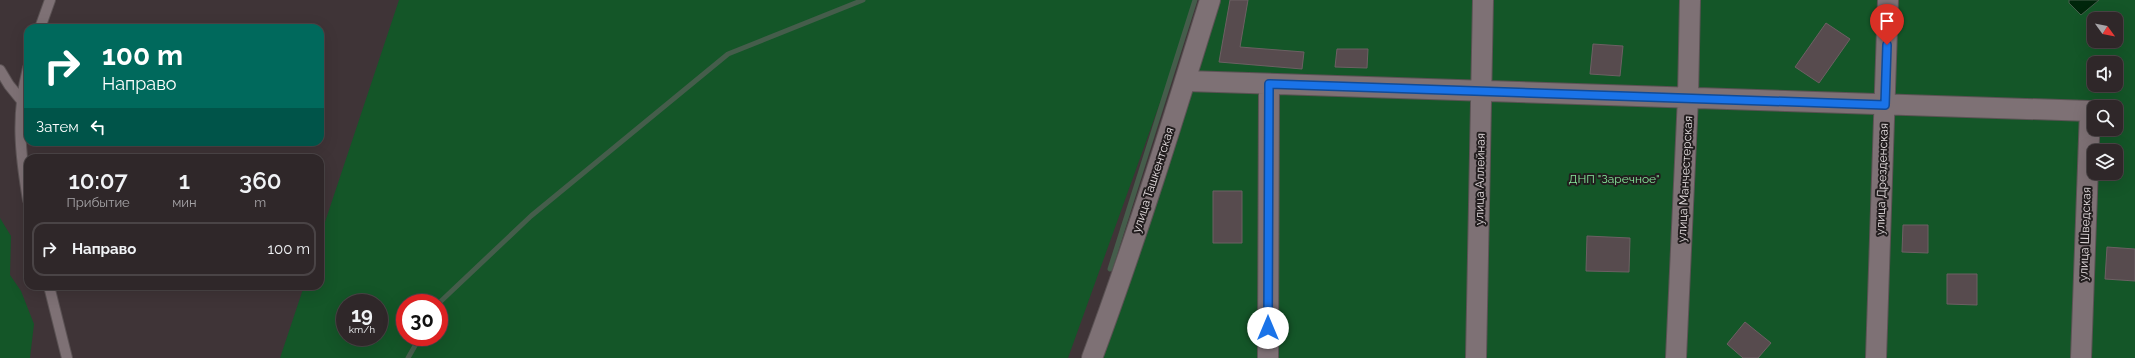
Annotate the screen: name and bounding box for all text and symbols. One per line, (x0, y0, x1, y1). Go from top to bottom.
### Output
pin (1870, 4, 1904, 45)
icon: arrive (1876, 10, 1898, 32)
north arrow (2087, 12, 2123, 48)
map controls (2087, 12, 2123, 180)
text: 100 m (102, 39, 183, 72)
icon: right (36, 40, 88, 92)
button: sound (2087, 56, 2123, 92)
text: Направо (102, 73, 176, 94)
button: search (2087, 100, 2123, 136)
street label: улица Манчестерская (1675, 115, 1695, 243)
icon: left (87, 116, 109, 138)
text: Затем (36, 118, 79, 136)
street label: улица Дрезденская (1873, 123, 1891, 235)
street label: улица Ташкентская (1129, 125, 1177, 235)
street label: улица Аллейная (1472, 133, 1488, 225)
button: layers (2087, 144, 2123, 180)
text: 10:07 (68, 166, 128, 195)
text: 1 (179, 166, 190, 195)
text: 360 (239, 166, 282, 195)
park label: ДНП "Заречное" (1569, 172, 1659, 186)
street label: улица Шведская (2076, 187, 2094, 281)
text: Прибытие (66, 195, 130, 210)
text: мин (172, 195, 197, 210)
text: m (254, 195, 266, 210)
icon: right (38, 238, 60, 260)
text: Направо (72, 240, 136, 258)
text: 100 m (268, 240, 310, 258)
speed limit sign: 30 (396, 294, 448, 346)
text: 19 (351, 303, 373, 327)
position arrow (1247, 307, 1289, 349)
text: km/h (349, 324, 375, 335)

